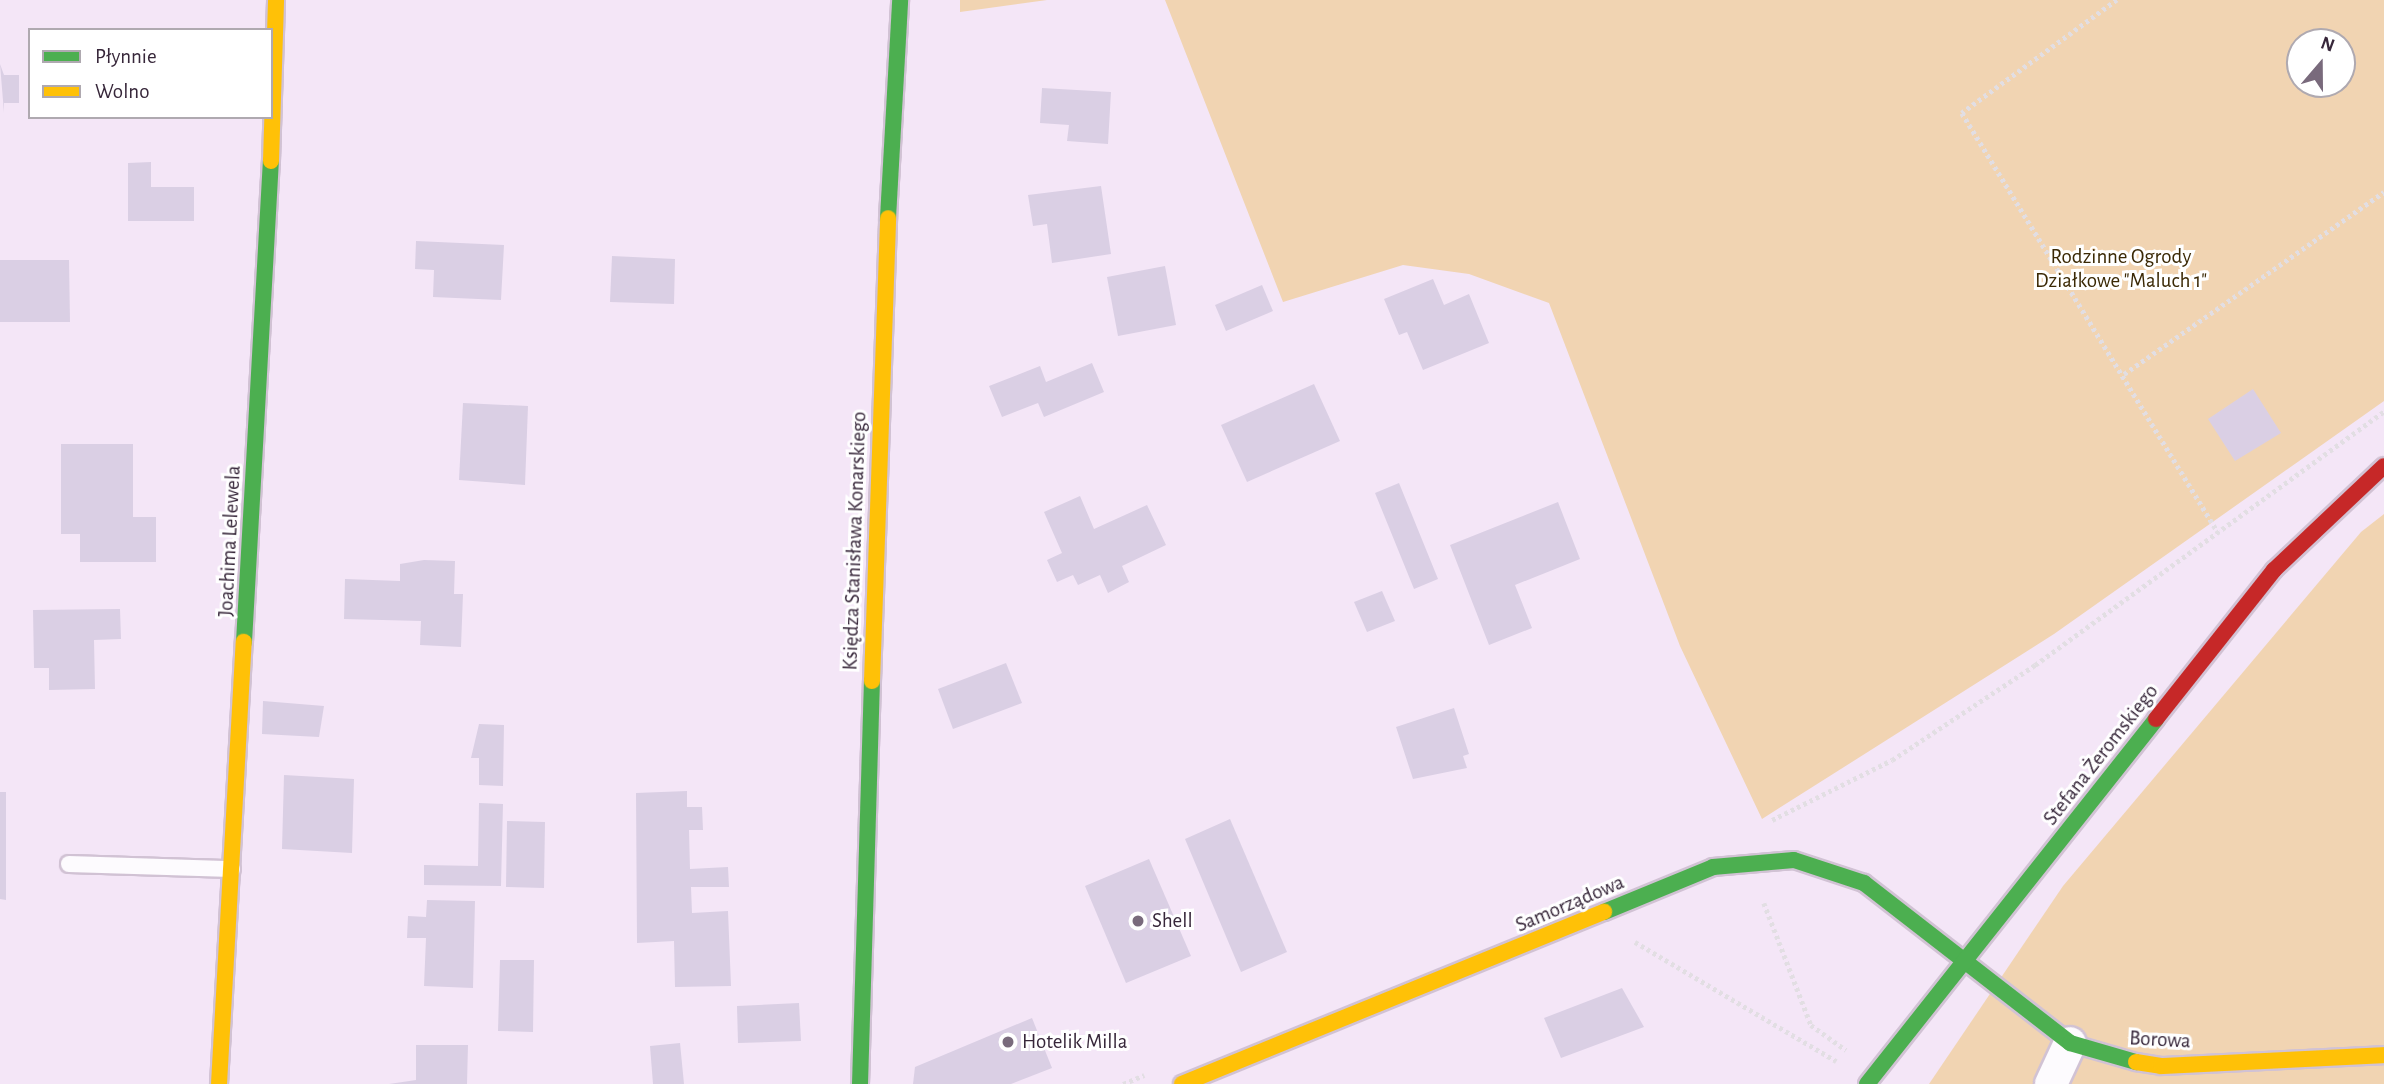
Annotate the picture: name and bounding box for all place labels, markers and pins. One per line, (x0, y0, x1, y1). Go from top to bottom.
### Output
place label: Shell (1152, 908, 1193, 934)
marker: Shell (1130, 913, 1146, 929)
place label: Hotelik Milla (1022, 1029, 1127, 1055)
marker: Hotelik Milla (1000, 1034, 1016, 1050)

